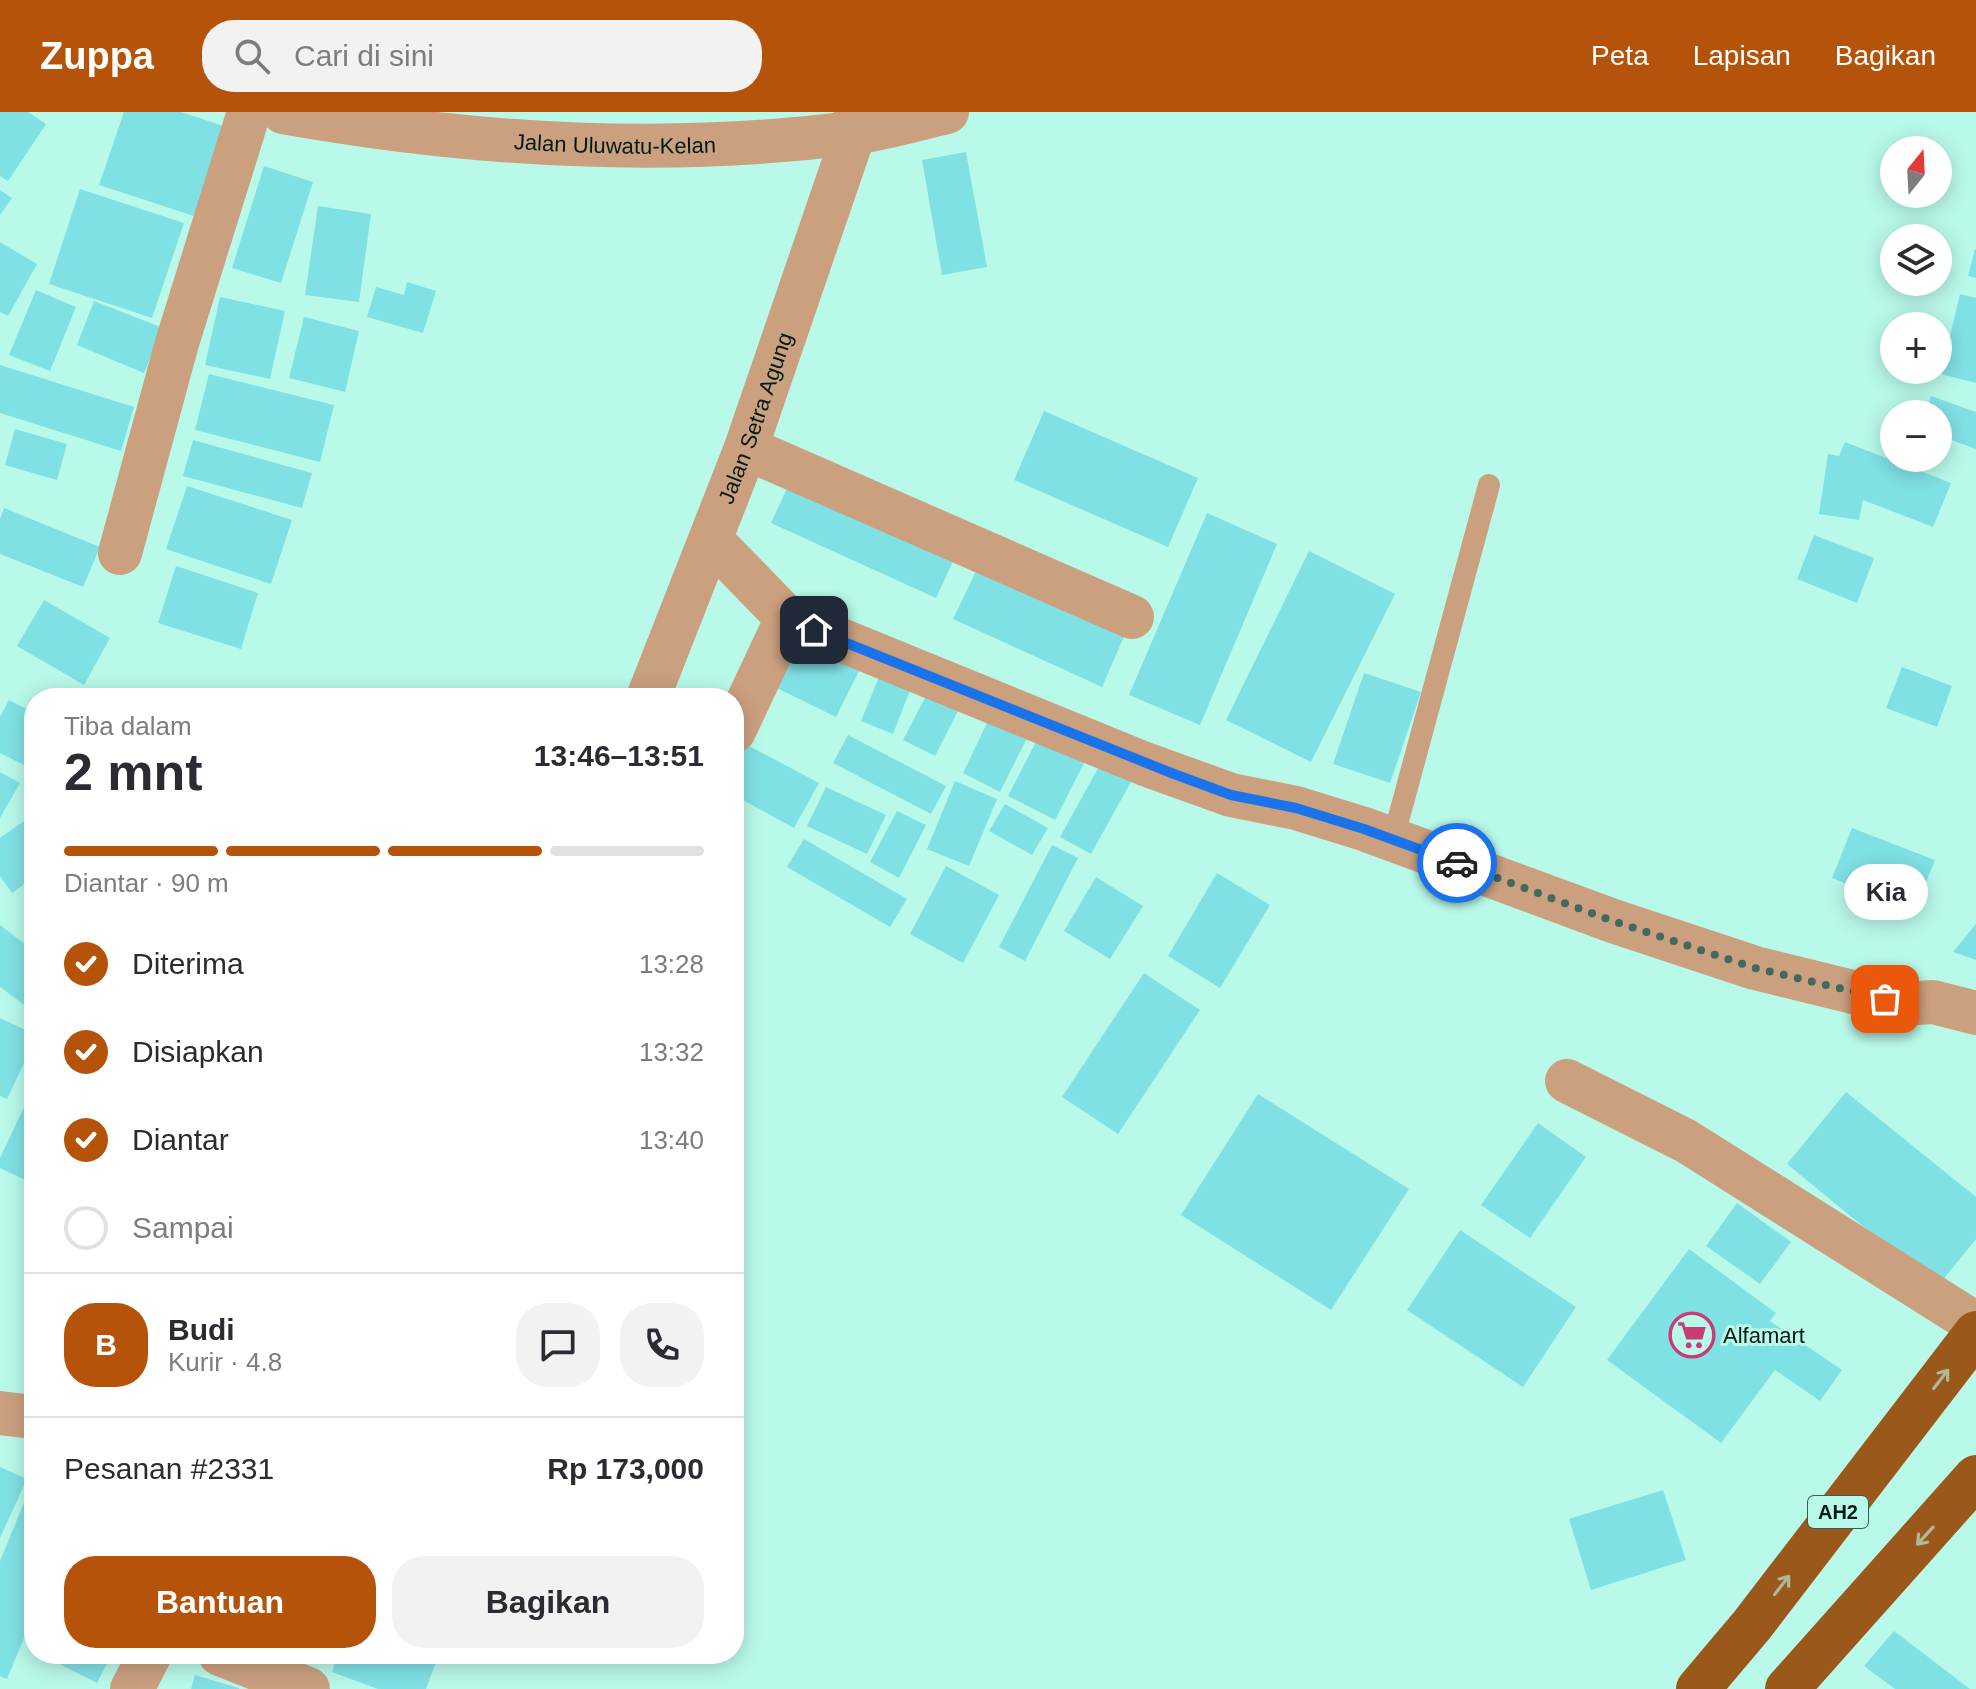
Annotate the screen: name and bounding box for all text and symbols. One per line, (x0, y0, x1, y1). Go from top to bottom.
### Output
search box (202, 20, 762, 92)
icon: search (230, 34, 274, 78)
text: Zuppa (40, 35, 154, 77)
text: Cari di sini (294, 39, 434, 72)
text: Peta (1591, 40, 1649, 71)
text: Lapisan (1693, 40, 1791, 71)
text: Bagikan (1835, 40, 1936, 71)
street label: Jalan Uluwatu-Kelan (513, 128, 716, 158)
north arrow (1880, 136, 1952, 208)
map controls (1880, 136, 1952, 472)
button: layers (1880, 224, 1952, 296)
button: + (1880, 312, 1952, 384)
street label: Jalan Setra Agung (713, 329, 797, 507)
button: − (1880, 400, 1952, 472)
pin (780, 596, 848, 664)
icon: home (792, 608, 836, 652)
text: Tiba dalam (64, 711, 192, 741)
text: 13:46–13:51 (534, 739, 704, 772)
text: 2 mnt (64, 743, 203, 801)
courier (1417, 823, 1497, 903)
icon: car (1435, 841, 1479, 885)
callout: Kia (1843, 863, 1927, 919)
text: Diantar · 90 m (64, 868, 229, 898)
text: Kia (1866, 877, 1906, 907)
icon: check (64, 942, 108, 986)
text: Diterima (132, 947, 244, 980)
text: 13:28 (639, 949, 704, 979)
pin (1851, 965, 1919, 1033)
icon: bag (1863, 977, 1907, 1021)
icon: check (64, 1030, 108, 1074)
text: Disiapkan (132, 1035, 264, 1068)
text: 13:32 (639, 1037, 704, 1067)
icon: check (64, 1118, 108, 1162)
text: Diantar (132, 1123, 229, 1156)
text: 13:40 (639, 1125, 704, 1155)
text: Sampai (132, 1211, 234, 1244)
button: chat (516, 1303, 600, 1387)
button: phone (620, 1303, 704, 1387)
supermarket icon: Alfamart (1668, 1311, 1716, 1359)
text: Budi (168, 1313, 235, 1346)
place label: Alfamart (1723, 1323, 1805, 1348)
text: B (95, 1328, 117, 1361)
text: Kurir · 4.8 (168, 1347, 282, 1377)
one-way arrow (1932, 1369, 1950, 1390)
text: Pesanan #2331 (64, 1452, 274, 1485)
text: Rp 173,000 (547, 1452, 704, 1485)
road number: AH2 (1808, 1496, 1868, 1528)
one-way arrow (1916, 1525, 1934, 1545)
button: Bantuan (64, 1556, 376, 1648)
button: Bagikan (392, 1556, 704, 1648)
one-way arrow (1774, 1575, 1791, 1596)

